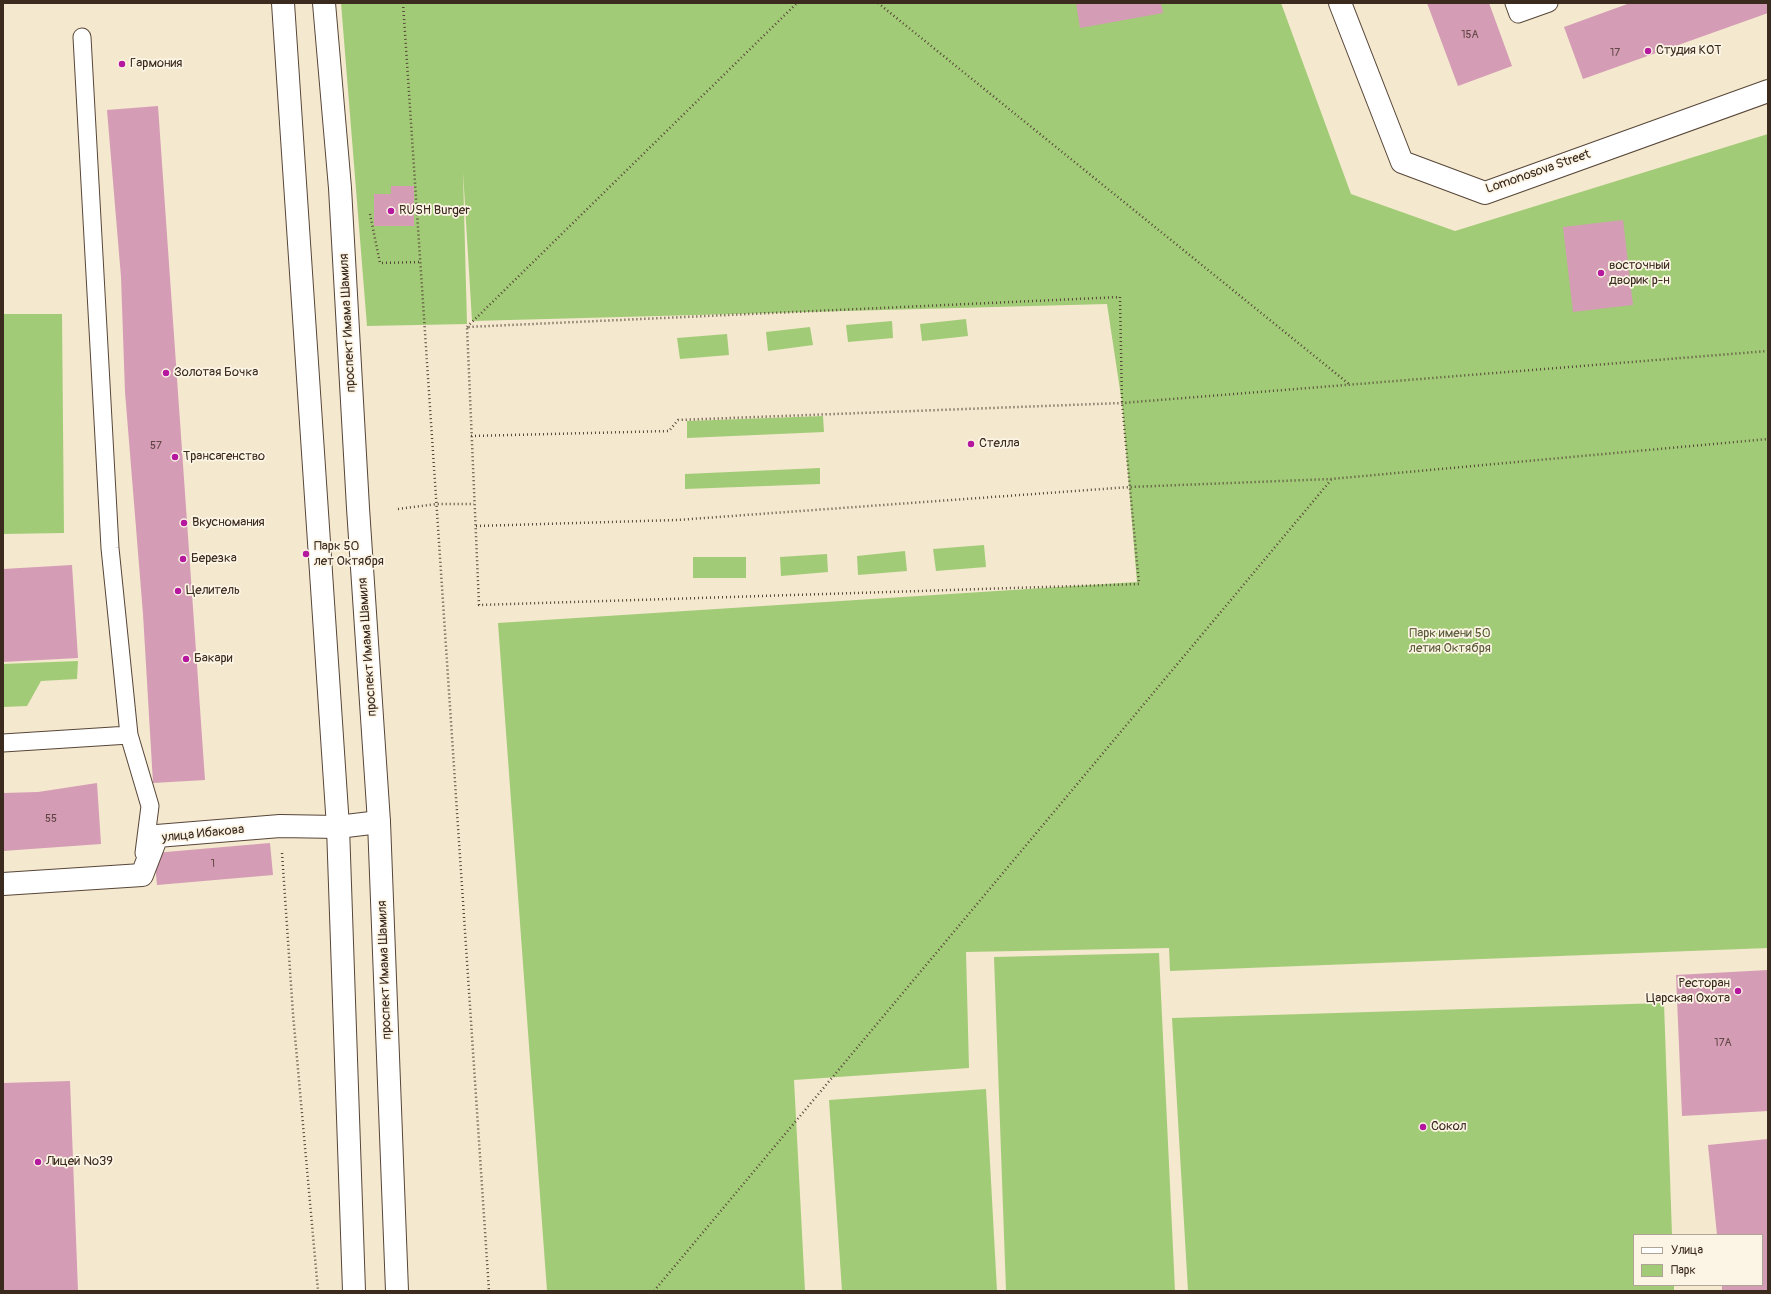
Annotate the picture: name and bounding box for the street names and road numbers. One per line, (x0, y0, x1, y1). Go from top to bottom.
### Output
street label: Lomonosova Street (1484, 147, 1592, 197)
street label: проспект Имама Шамиля (337, 253, 359, 393)
street label: проспект Имама Шамиля (355, 577, 381, 717)
street label: улица Ибакова (161, 822, 245, 846)
street label: проспект Имама Шамиля (375, 900, 395, 1040)

